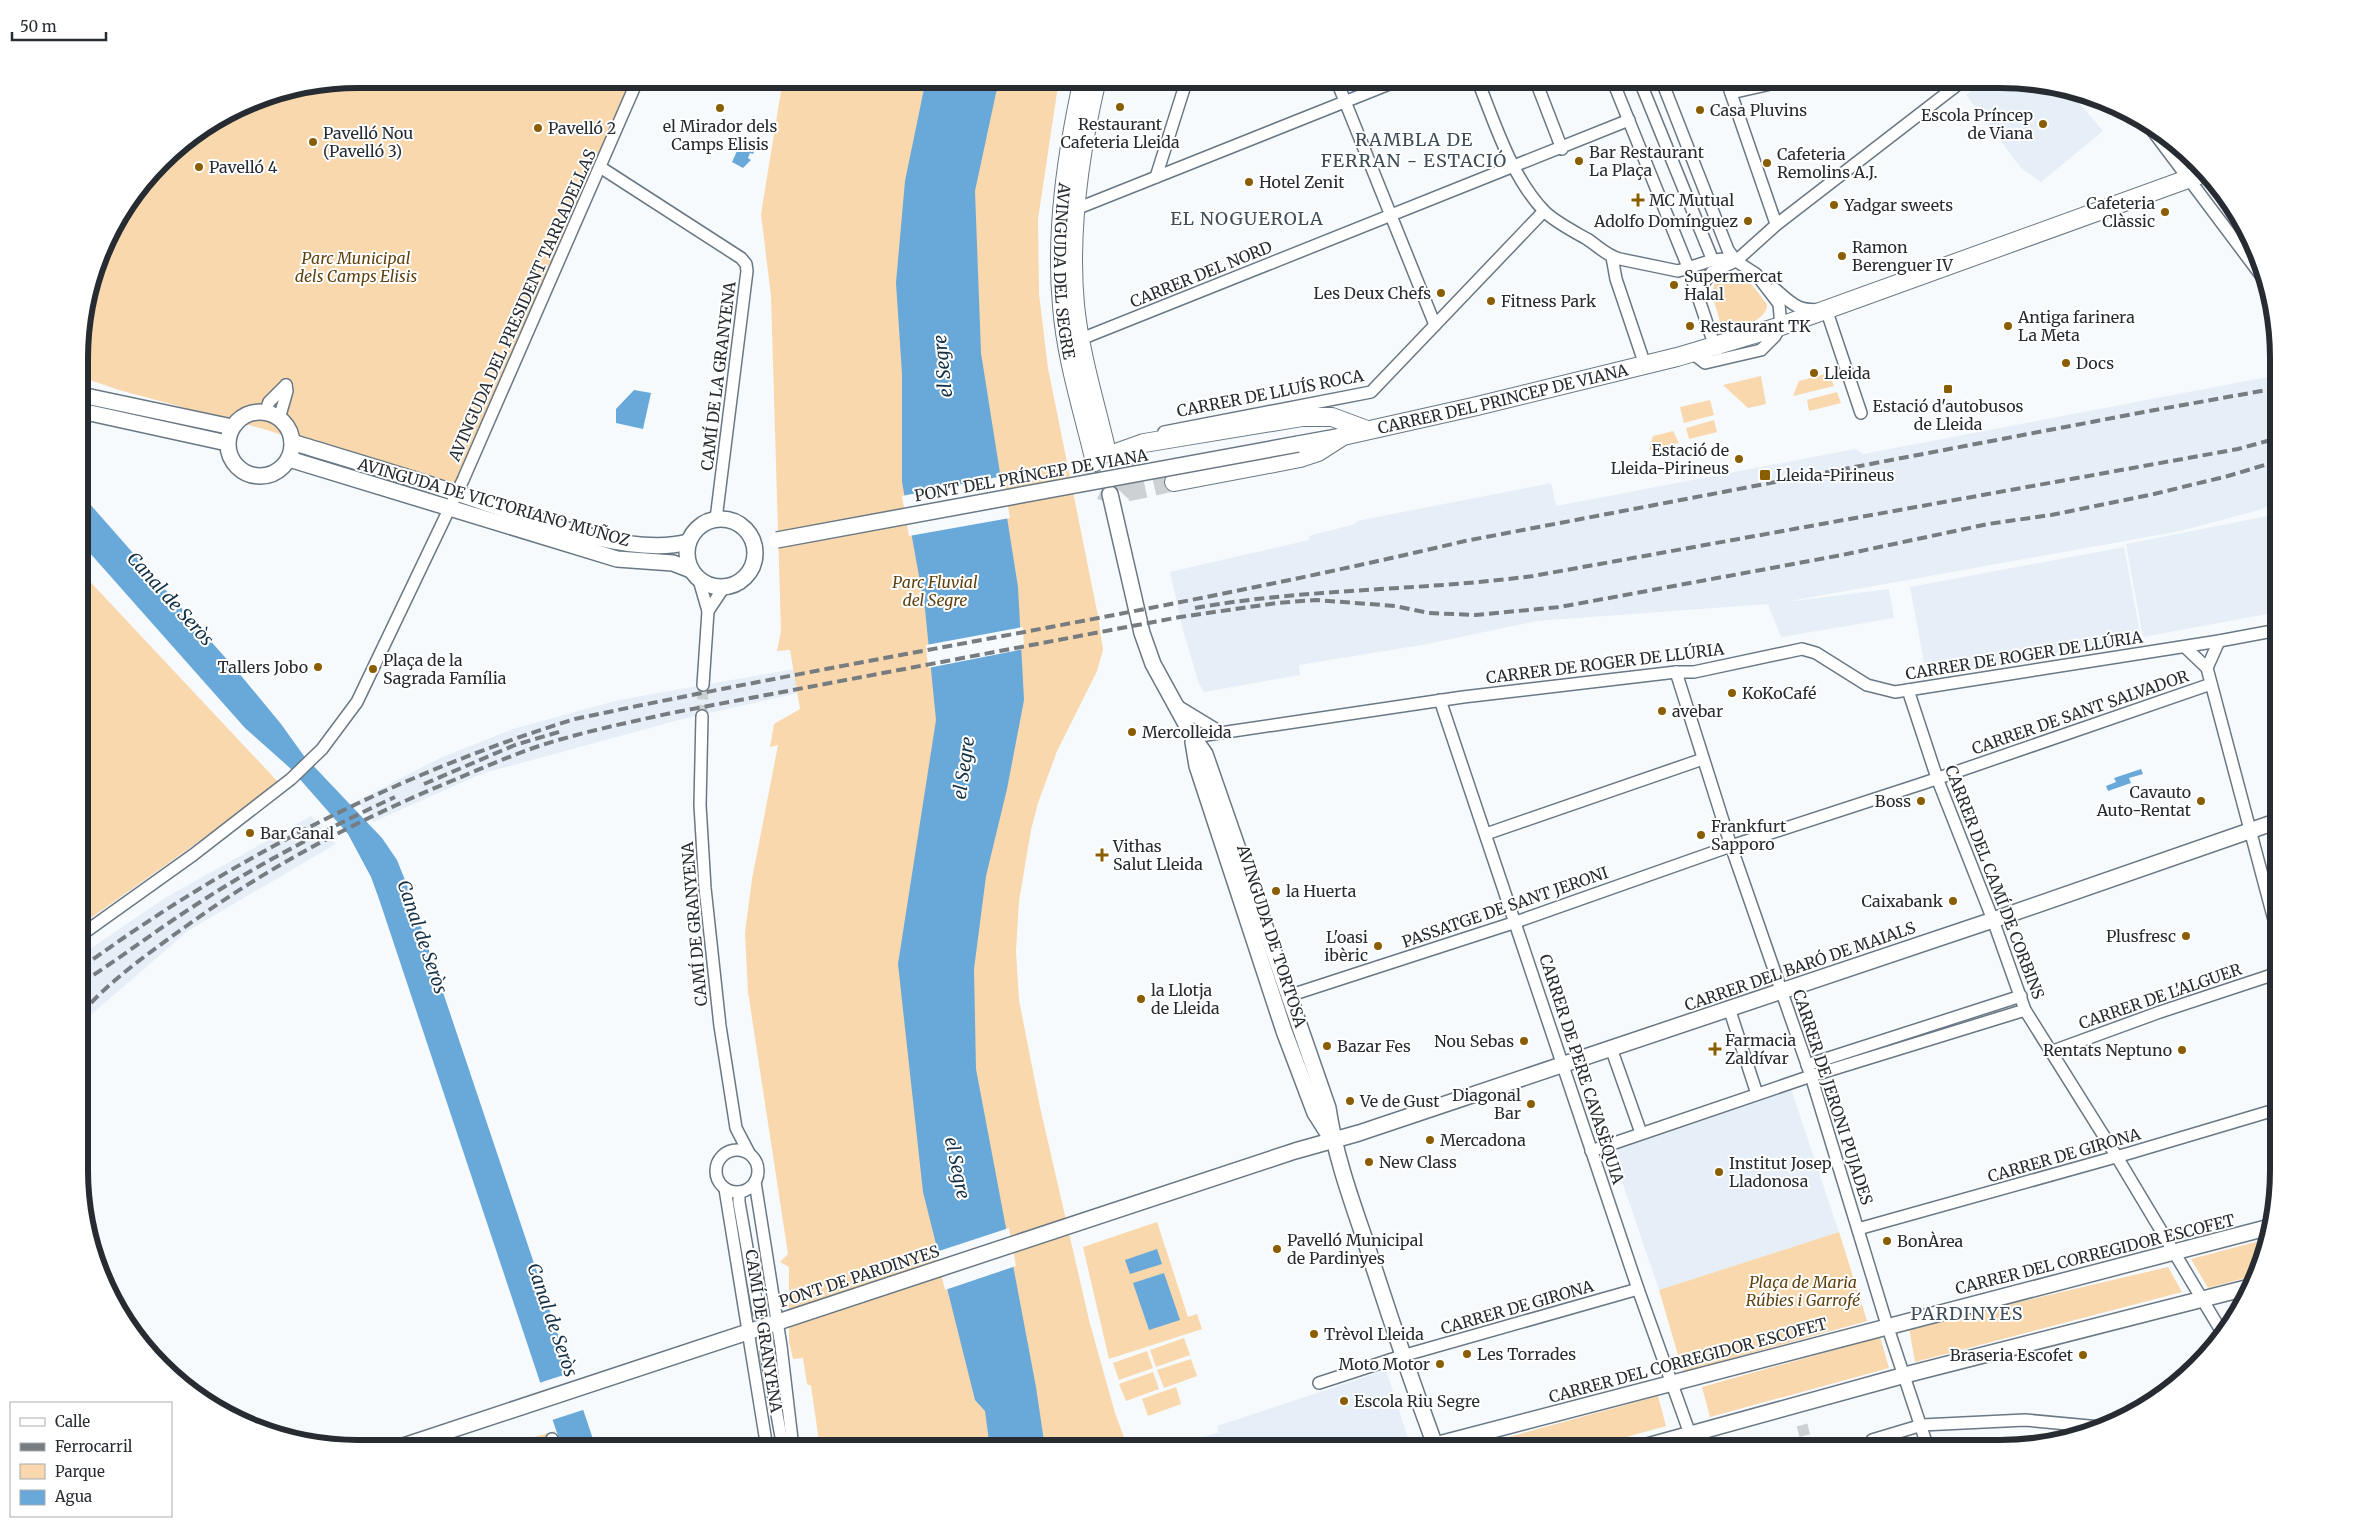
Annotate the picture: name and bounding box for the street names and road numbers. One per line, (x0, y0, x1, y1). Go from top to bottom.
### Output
street label: AVINGUDA DEL PRESIDENT TARRADELLAS (443, 146, 600, 465)
street label: AVINGUDA DEL SEGRE (1050, 181, 1080, 362)
street label: CARRER DEL NORD (1127, 236, 1275, 312)
street label: CAMÍ DE LA GRANYENA (696, 280, 740, 472)
street label: CARRER DEL PRINCEP DE VIANA (1376, 359, 1631, 438)
street label: CARRER DE LLUÍS ROCA (1175, 365, 1366, 421)
street label: PONT DEL PRÍNCEP DE VIANA (913, 444, 1150, 505)
street label: AVINGUDA DE VICTORIANO MUÑOZ (355, 453, 632, 550)
street label: CARRER DE ROGER DE LLÚRIA (1904, 626, 2145, 684)
street label: CARRER DE ROGER DE LLÚRIA (1485, 638, 1726, 688)
street label: CARRER DE SANT SALVADOR (1969, 665, 2192, 759)
street label: CARRER DEL CAMÍ DE CORBINS (1941, 762, 2049, 1002)
street label: CAMÍ DE GRANYENA (677, 840, 711, 1007)
street label: AVINGUDA DE TORTOSA (1233, 841, 1311, 1031)
street label: PASSATGE DE SANT JERONI (1399, 862, 1611, 952)
street label: CARRER DEL BARÓ DE MAIALS (1682, 917, 1918, 1015)
street label: CARRER DE PERE CAVASÈQUIA (1535, 951, 1629, 1187)
street label: CARRER DE L'ALGUER (2076, 958, 2245, 1033)
street label: CARRER DE JERONI PUJADES (1789, 987, 1877, 1207)
street label: CARRER DE GIRONA (1985, 1123, 2143, 1186)
street label: CARRER DEL CORREGIDOR ESCOFET (1953, 1210, 2237, 1298)
street label: PONT DE PARDINYES (776, 1241, 942, 1311)
street label: CAMÍ DE GRANYENA (741, 1248, 787, 1415)
street label: CARRER DE GIRONA (1438, 1275, 1596, 1338)
street label: CARRER DEL CORREGIDOR ESCOFET (1547, 1313, 1829, 1407)

